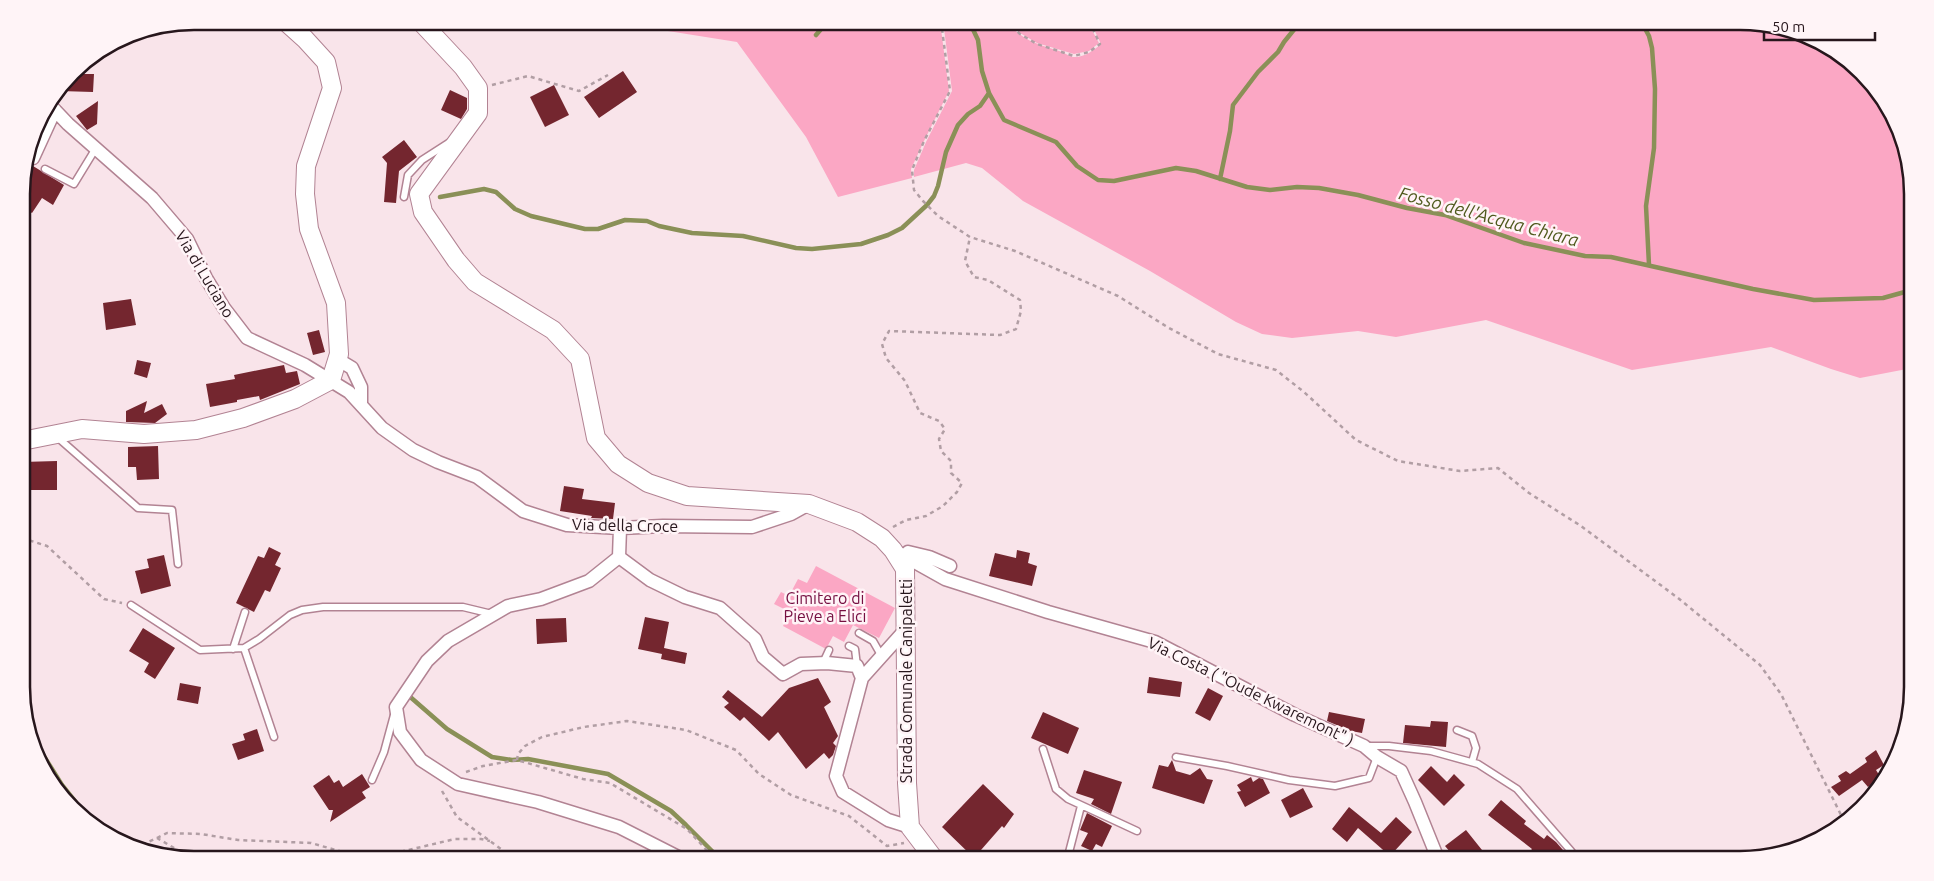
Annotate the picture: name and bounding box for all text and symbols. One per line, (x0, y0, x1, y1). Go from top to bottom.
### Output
scale bar (1764, 10, 1875, 42)
text: 50 m (1772, 18, 1805, 35)
water label: Fosso dell'Acqua Chiara (1397, 182, 1581, 250)
street label: Via di Luciano (172, 227, 238, 321)
street label: Via della Croce (572, 515, 678, 535)
street label: Strada Comunale Canipaletti (897, 579, 915, 783)
park label: Cimitero di Pieve a Elici (784, 589, 866, 625)
street label: Via Costa ( "Oude Kwaremont" ) (1144, 633, 1357, 750)

